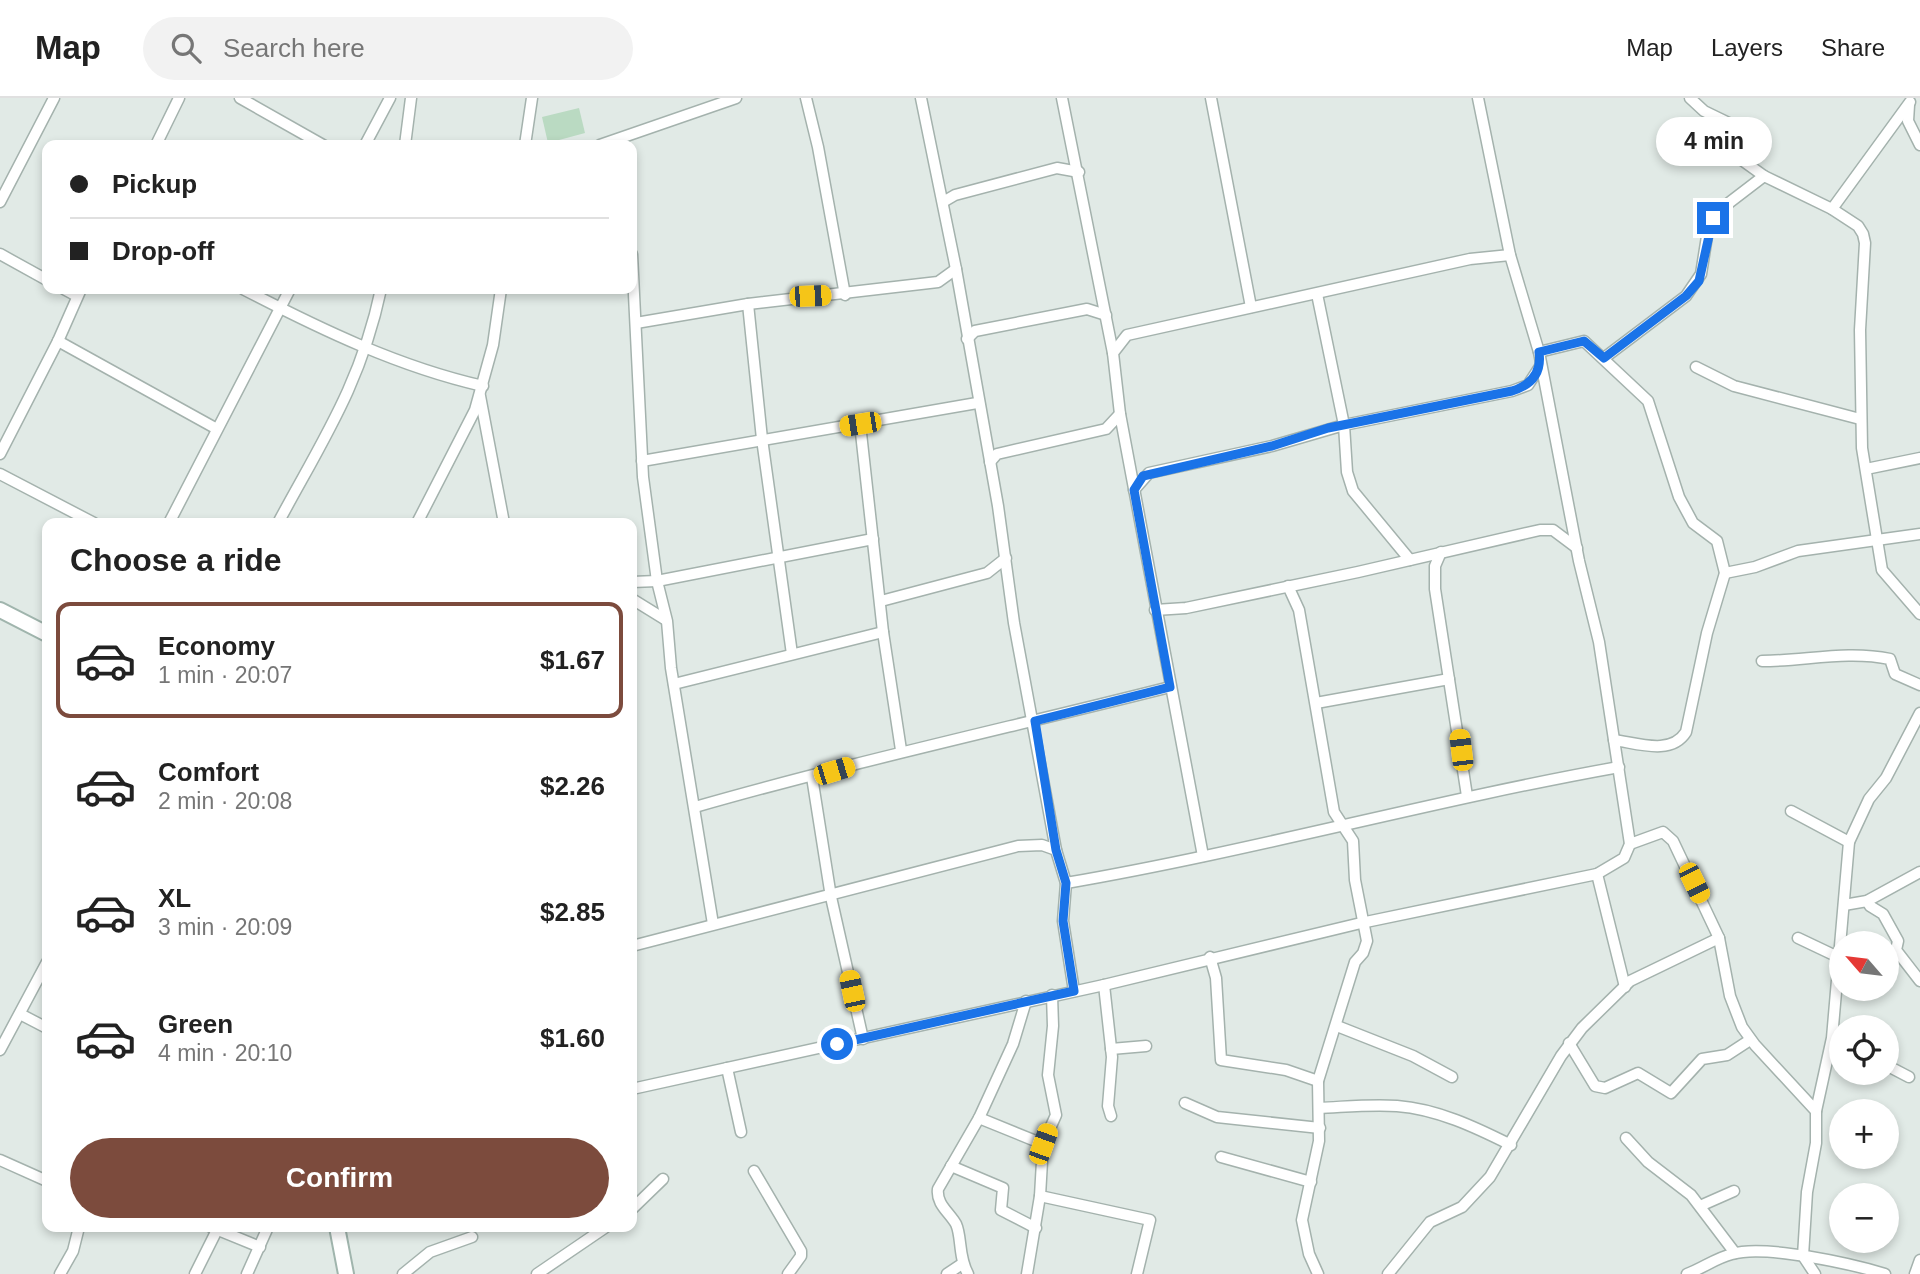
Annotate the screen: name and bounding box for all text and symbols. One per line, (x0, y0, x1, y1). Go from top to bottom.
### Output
search box (143, 17, 633, 80)
text: Map (35, 29, 101, 66)
icon: search (167, 29, 205, 67)
text: Search here (223, 33, 365, 63)
text: Map (1626, 34, 1673, 61)
text: Layers (1711, 34, 1783, 61)
text: Share (1821, 34, 1885, 61)
callout: 4 min (1655, 116, 1771, 166)
text: 4 min (1684, 128, 1744, 154)
text: Pickup (112, 169, 197, 199)
route end (1697, 202, 1729, 234)
text: Drop-off (112, 236, 215, 266)
car (789, 285, 832, 307)
car (838, 410, 883, 438)
text: Choose a ride (70, 542, 282, 578)
icon: car (74, 629, 137, 692)
text: Economy (158, 631, 275, 661)
text: $1.67 (540, 645, 605, 675)
text: 1 min · 20:07 (158, 662, 292, 688)
car (1449, 728, 1474, 772)
icon: car (74, 755, 137, 818)
car (811, 755, 858, 787)
text: Comfort (158, 757, 259, 787)
text: $2.26 (540, 771, 605, 801)
text: 2 min · 20:08 (158, 788, 292, 814)
car (1676, 860, 1713, 906)
icon: car (74, 881, 137, 944)
text: XL (158, 883, 191, 913)
text: $2.85 (540, 897, 605, 927)
text: 3 min · 20:09 (158, 914, 292, 940)
north arrow (1829, 931, 1899, 1001)
map controls (1829, 931, 1899, 1253)
car (838, 968, 867, 1014)
icon: car (74, 1007, 137, 1070)
text: Green (158, 1009, 233, 1039)
button: locate (1829, 1015, 1899, 1085)
text: $1.60 (540, 1023, 605, 1053)
route start (821, 1028, 853, 1060)
text: 4 min · 20:10 (158, 1040, 292, 1066)
button: + (1829, 1099, 1899, 1169)
car (1026, 1121, 1061, 1167)
button: Confirm (70, 1138, 609, 1218)
button: − (1829, 1183, 1899, 1253)

